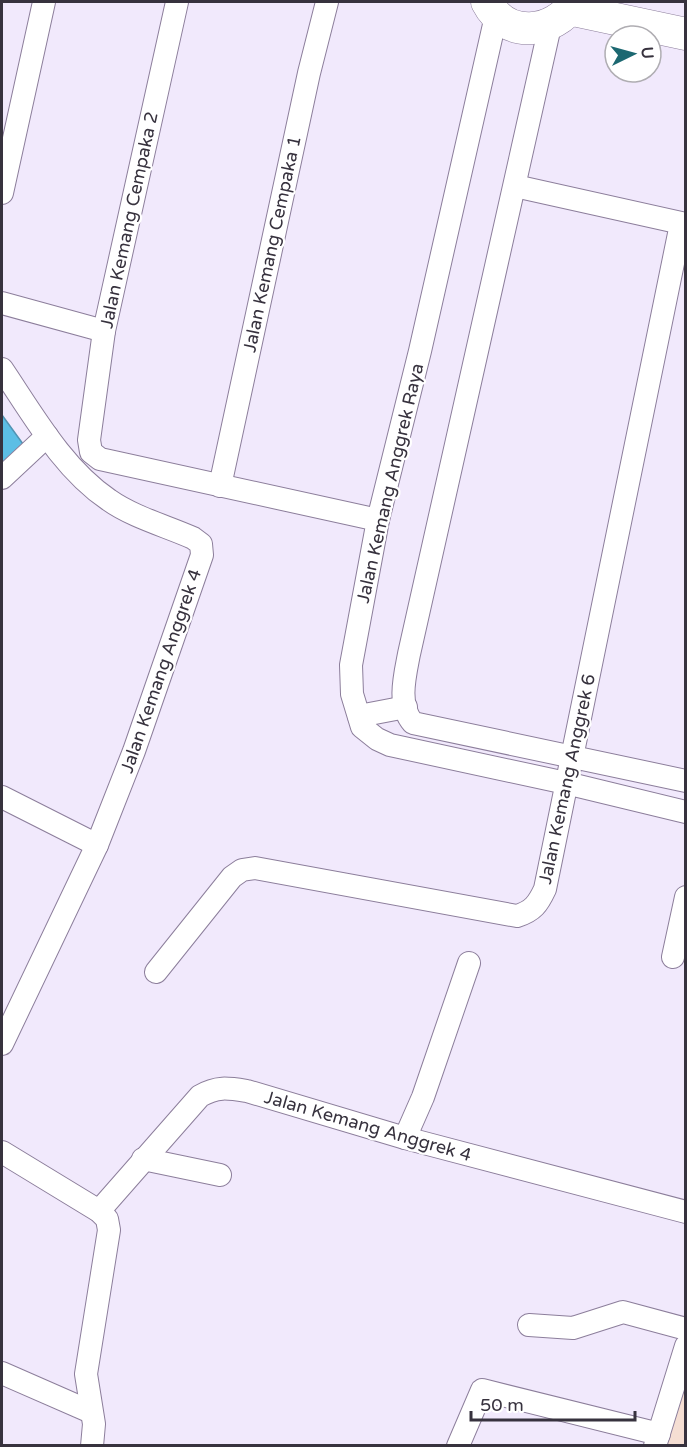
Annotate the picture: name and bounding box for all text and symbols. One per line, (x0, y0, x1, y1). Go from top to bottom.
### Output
north arrow (603, 24, 663, 84)
text: U (636, 46, 657, 60)
street label: Jalan Kemang Cempaka 2 (95, 110, 163, 330)
street label: Jalan Kemang Cempaka 1 (238, 134, 306, 354)
street label: Jalan Kemang Anggrek Raya (352, 361, 428, 605)
street label: Jalan Kemang Anggrek 4 (116, 566, 206, 776)
street label: Jalan Kemang Anggrek 6 (534, 672, 600, 886)
street label: Jalan Kemang Anggrek 4 (262, 1086, 474, 1166)
scale bar (471, 1384, 634, 1422)
text: 50 m (480, 1394, 524, 1416)

